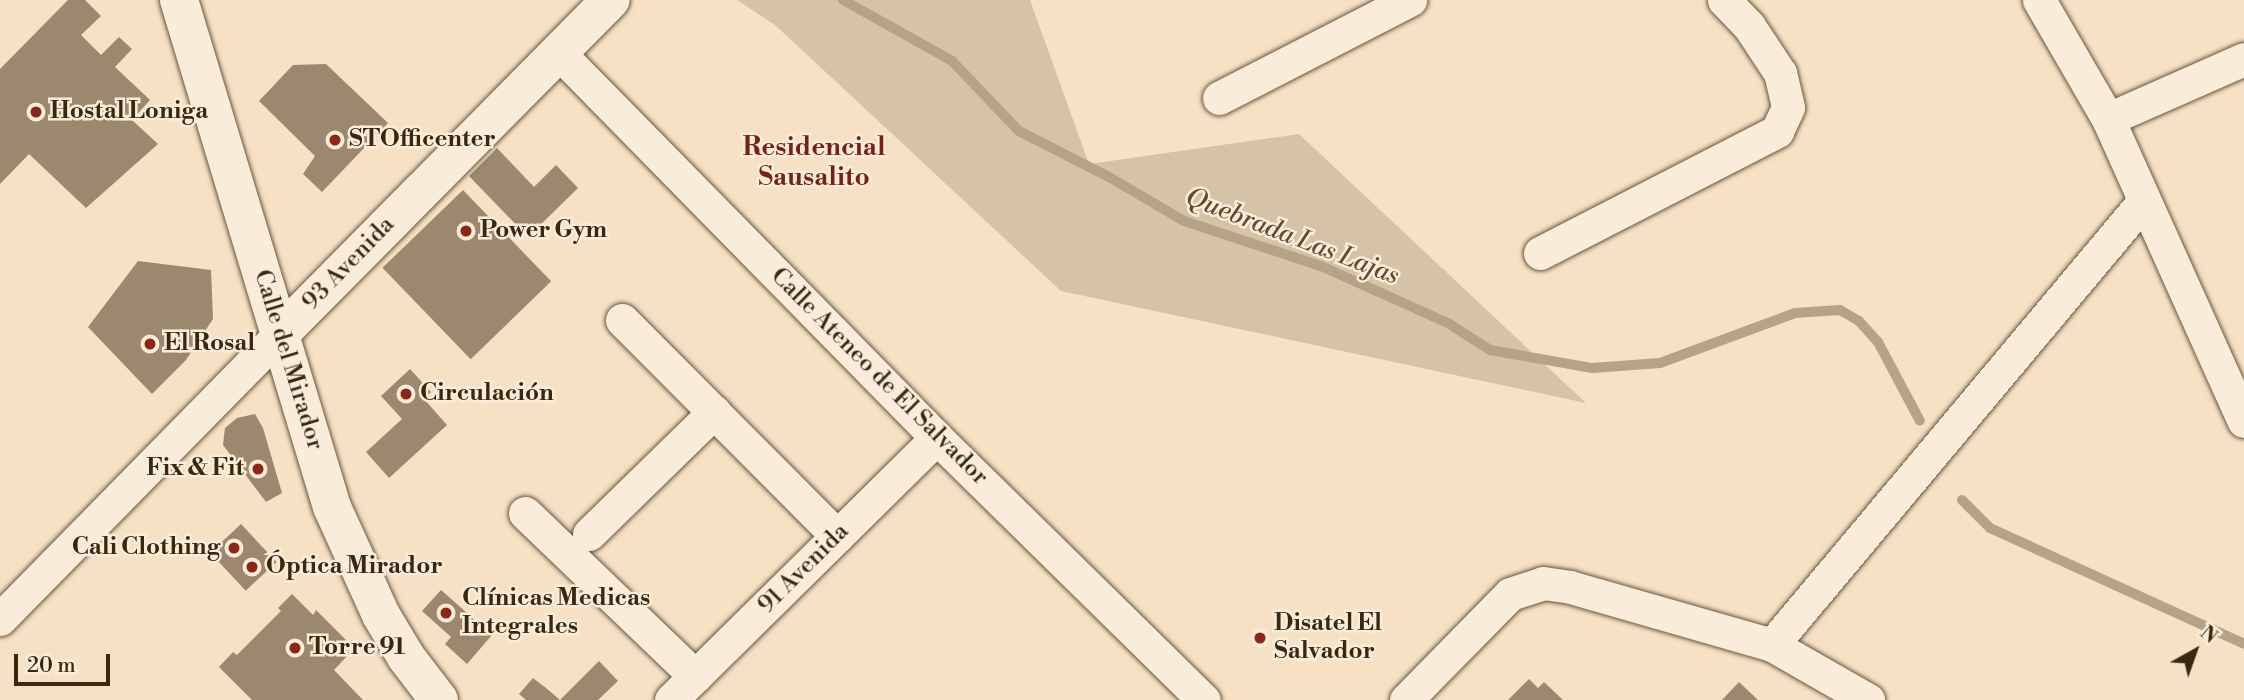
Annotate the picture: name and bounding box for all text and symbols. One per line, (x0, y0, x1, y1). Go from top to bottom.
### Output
place label: Hostal Loniga (50, 98, 208, 126)
marker: Hostal Loniga (28, 104, 44, 120)
place label: STOfficenter (349, 126, 496, 154)
marker: STOfficenter (327, 132, 343, 148)
district label: Residencial Sausalito (743, 132, 885, 194)
water label: Quebrada Las Lajas (1181, 182, 1403, 292)
street label: 93 Avenida (297, 211, 401, 317)
place label: Power Gym (480, 217, 607, 245)
marker: Power Gym (458, 223, 474, 239)
street label: Calle Ateneo de El Salvador (764, 262, 994, 492)
street label: Calle del Mirador (247, 266, 329, 454)
place label: El Rosal (164, 330, 255, 358)
marker: El Rosal (142, 336, 158, 352)
place label: Circulación (420, 380, 554, 408)
marker: Circulación (398, 386, 414, 402)
place label: Fix & Fit (146, 455, 244, 483)
marker: Fix & Fit (250, 461, 266, 477)
street label: 91 Avenida (753, 518, 855, 620)
place label: Cali Clothing (72, 534, 220, 562)
marker: Cali Clothing (226, 540, 242, 556)
place label: Óptica Mirador (266, 553, 443, 581)
marker: Óptica Mirador (244, 559, 260, 575)
place label: Clínicas Medicas Integrales (462, 585, 650, 641)
marker: Clínicas Medicas Integrales (436, 603, 456, 623)
place label: Disatel El Salvador (1274, 610, 1382, 666)
north arrow (2160, 616, 2230, 686)
text: N (2195, 621, 2222, 649)
marker: Disatel El Salvador (1252, 630, 1268, 646)
place label: Torre 91 (309, 634, 405, 662)
scale bar (18, 640, 114, 684)
marker: Torre 91 (287, 640, 303, 656)
text: 20 m (27, 653, 76, 679)

